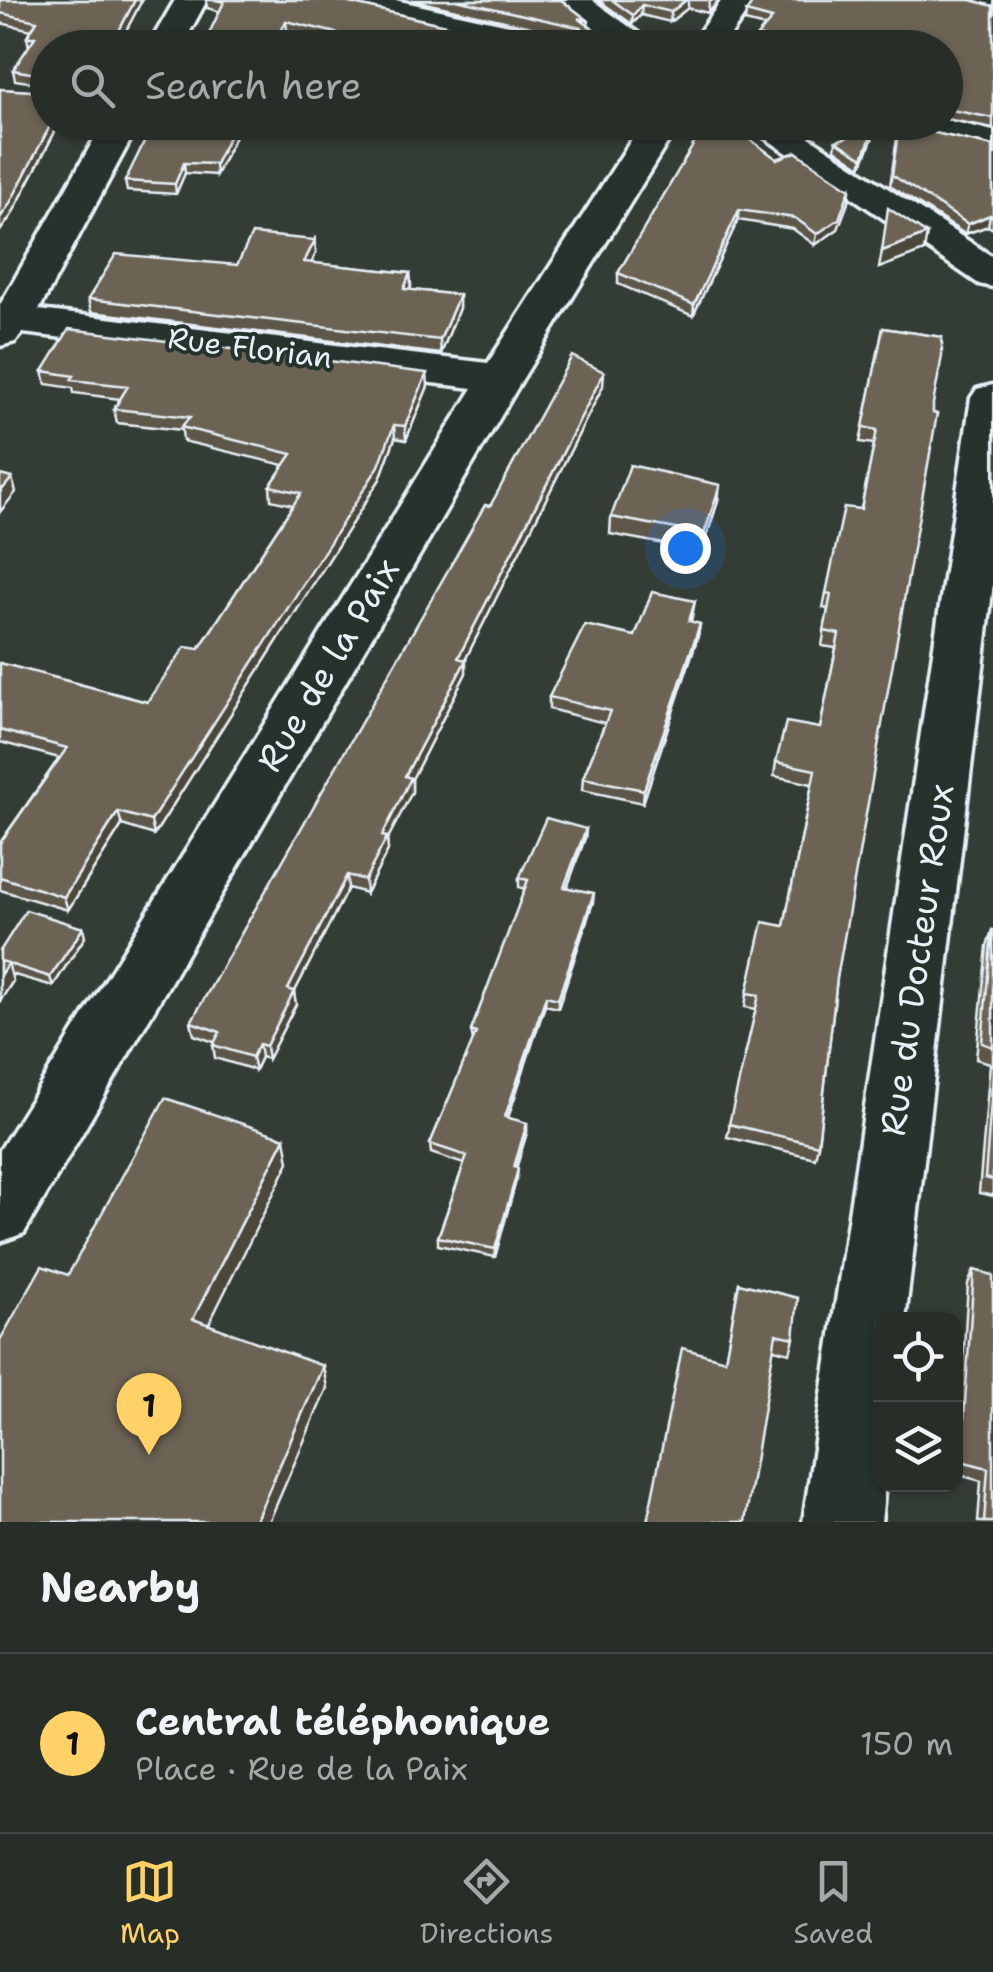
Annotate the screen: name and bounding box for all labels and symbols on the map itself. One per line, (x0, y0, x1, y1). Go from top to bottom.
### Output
street label: Rue Florian (166, 317, 335, 378)
your location (660, 523, 711, 574)
street label: Rue de la Paix (245, 549, 410, 780)
street label: Rue du Docteur Roux (869, 781, 964, 1139)
pin: 1 (116, 1372, 182, 1455)

